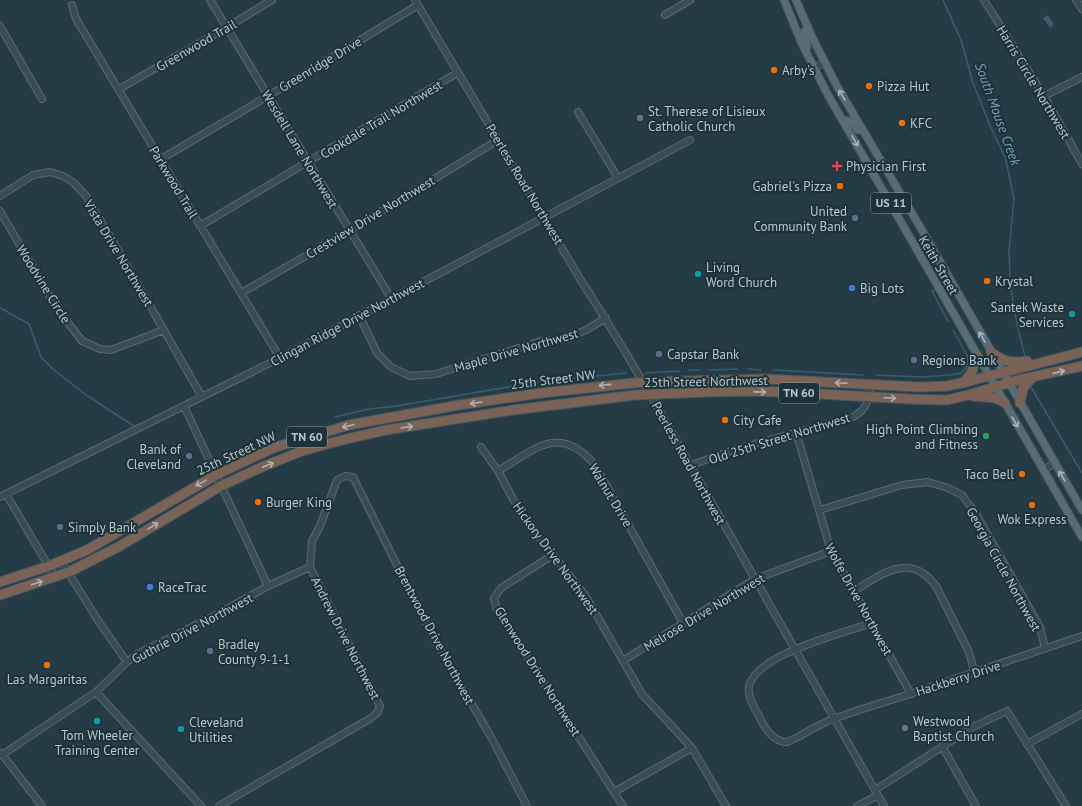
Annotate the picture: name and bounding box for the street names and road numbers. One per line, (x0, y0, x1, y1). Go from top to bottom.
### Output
street label: Greenwood Trail (153, 15, 240, 75)
street label: Harris Circle Northwest (993, 22, 1074, 143)
street label: Greenridge Drive (276, 33, 365, 96)
street label: Cookdale Trail Northwest (317, 76, 446, 163)
street label: Wesdell Lane Northwest (258, 87, 342, 212)
street label: Peerless Road Northwest (482, 121, 568, 248)
street label: Parkwood Trail (145, 143, 202, 222)
street label: Crestview Drive Northwest (303, 172, 438, 263)
road number: US 11 (871, 193, 911, 213)
street label: Vista Drive Northwest (80, 196, 157, 310)
street label: Keith Street (915, 233, 963, 298)
street label: Woodvine Circle (13, 242, 75, 327)
street label: Clingan Ridge Drive Northwest (267, 274, 428, 370)
street label: Maple Drive Northwest (452, 324, 581, 376)
street label: 25th Street NW (510, 366, 597, 393)
street label: 25th Street Northwest (644, 372, 769, 391)
road number: TN 60 (779, 383, 819, 403)
street label: Peerless Road Northwest (648, 399, 730, 528)
street label: Old 25th Street Northwest (706, 409, 852, 468)
road number: TN 60 (287, 427, 327, 447)
street label: 25th Street NW (194, 428, 279, 479)
street label: Walnut Drive (585, 460, 636, 530)
street label: Hickory Drive Northwest (509, 499, 603, 618)
street label: Georgia Circle Northwest (962, 504, 1045, 635)
street label: Wolfe Drive Northwest (821, 540, 897, 659)
street label: Brentwood Drive Northwest (391, 563, 479, 708)
street label: Melrose Drive Northwest (641, 569, 768, 655)
street label: Andrew Drive Northwest (307, 574, 384, 703)
street label: Guthrie Drive Northwest (129, 589, 256, 668)
street label: Glenwood Drive Northwest (491, 603, 585, 740)
street label: Hackberry Drive (914, 657, 1003, 700)

